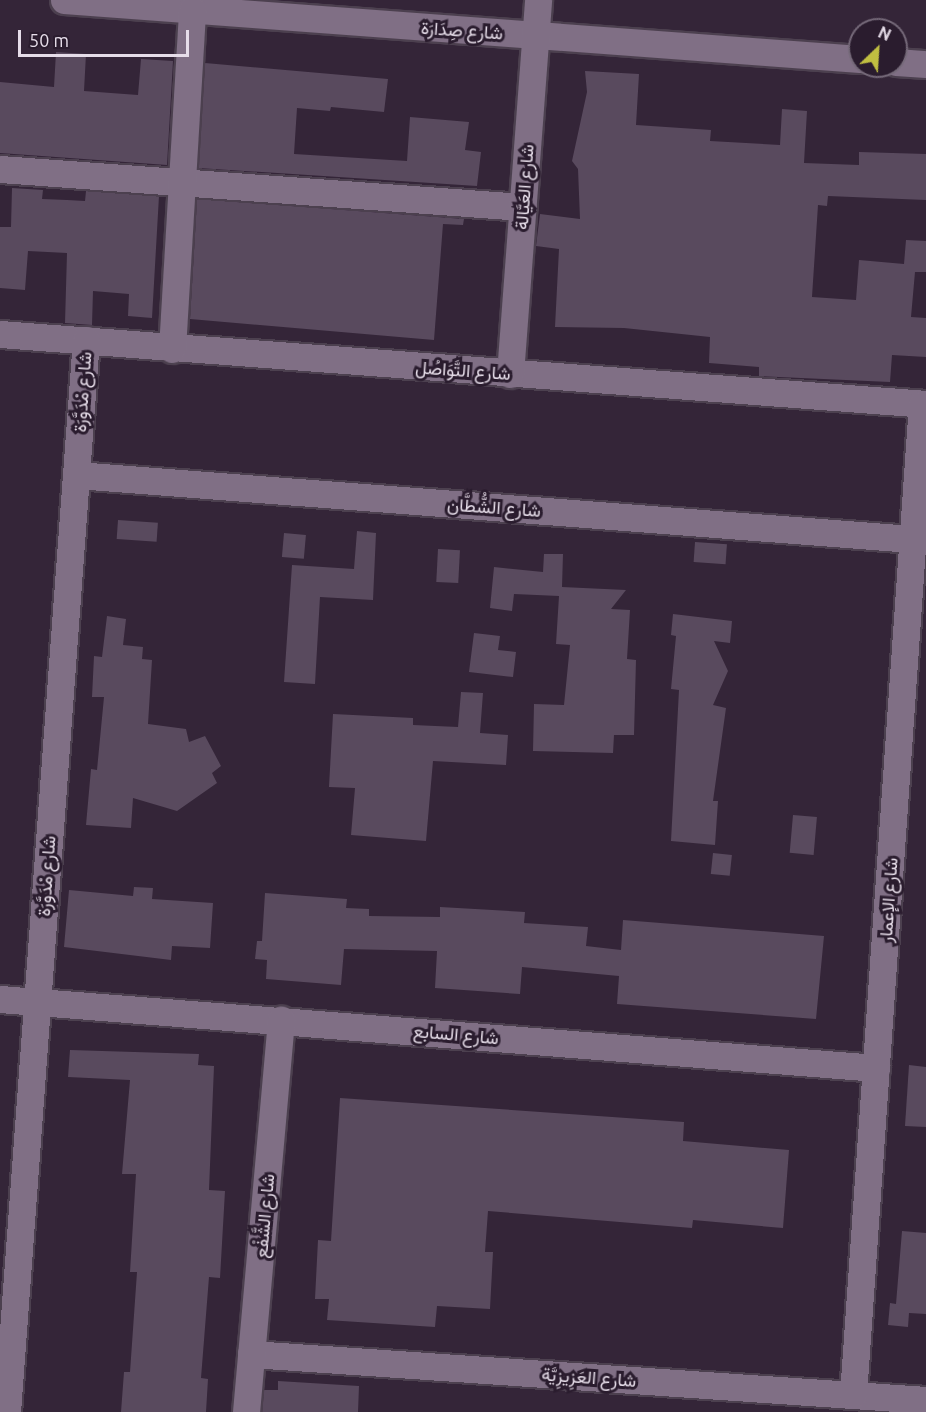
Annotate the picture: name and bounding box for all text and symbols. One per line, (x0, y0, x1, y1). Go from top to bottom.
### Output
street label: شارع صِدَارَة (420, 16, 504, 44)
scale bar (21, 18, 192, 56)
north arrow (848, 18, 908, 78)
text: N (876, 23, 894, 44)
text: 50 m (29, 30, 69, 50)
street label: شارع العَيَّالة (510, 143, 538, 231)
street label: شارع مْدَوَّرَة (68, 351, 96, 433)
street label: شارع التَّوَاصُل (415, 356, 511, 384)
street label: شارع الشُّطَّان (446, 493, 542, 521)
street label: شارع مْدَوَّرَة (32, 835, 60, 917)
street label: شارع الإعمار (874, 857, 902, 943)
street label: شارع السابع (412, 1020, 500, 1048)
street label: شارع الشَّفْع (250, 1173, 278, 1259)
street label: شارع العَزِيزِيَّة (541, 1363, 637, 1391)

